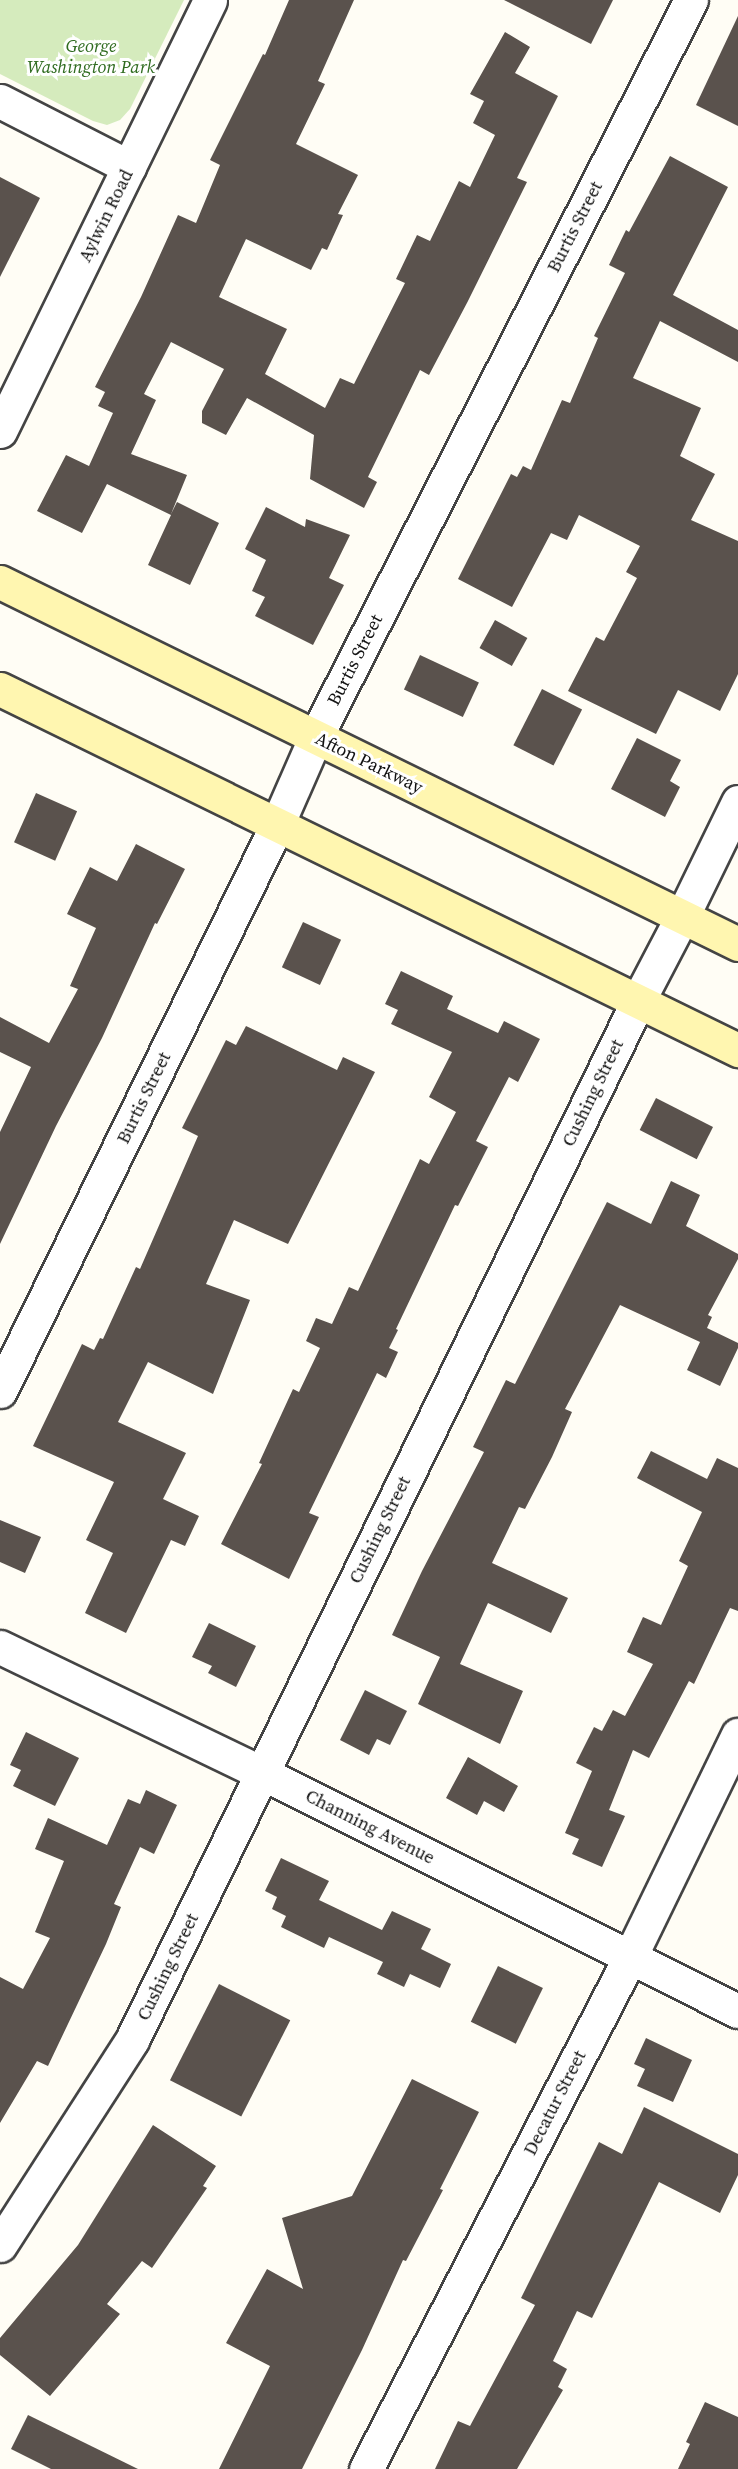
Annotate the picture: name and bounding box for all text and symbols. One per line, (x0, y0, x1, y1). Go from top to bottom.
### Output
park label: George Washington Park (27, 36, 155, 78)
street label: Aylwin Road (74, 166, 138, 266)
street label: Burtis Street (543, 178, 607, 276)
street label: Burtis Street (323, 611, 387, 709)
street label: Afton Parkway (312, 728, 426, 798)
street label: Cushing Street (558, 1036, 628, 1150)
street label: Burtis Street (113, 1049, 175, 1147)
street label: Cushing Street (345, 1473, 415, 1587)
street label: Channing Avenue (302, 1785, 438, 1869)
street label: Cushing Street (133, 1910, 203, 2024)
street label: Decatur Street (519, 2047, 591, 2159)

